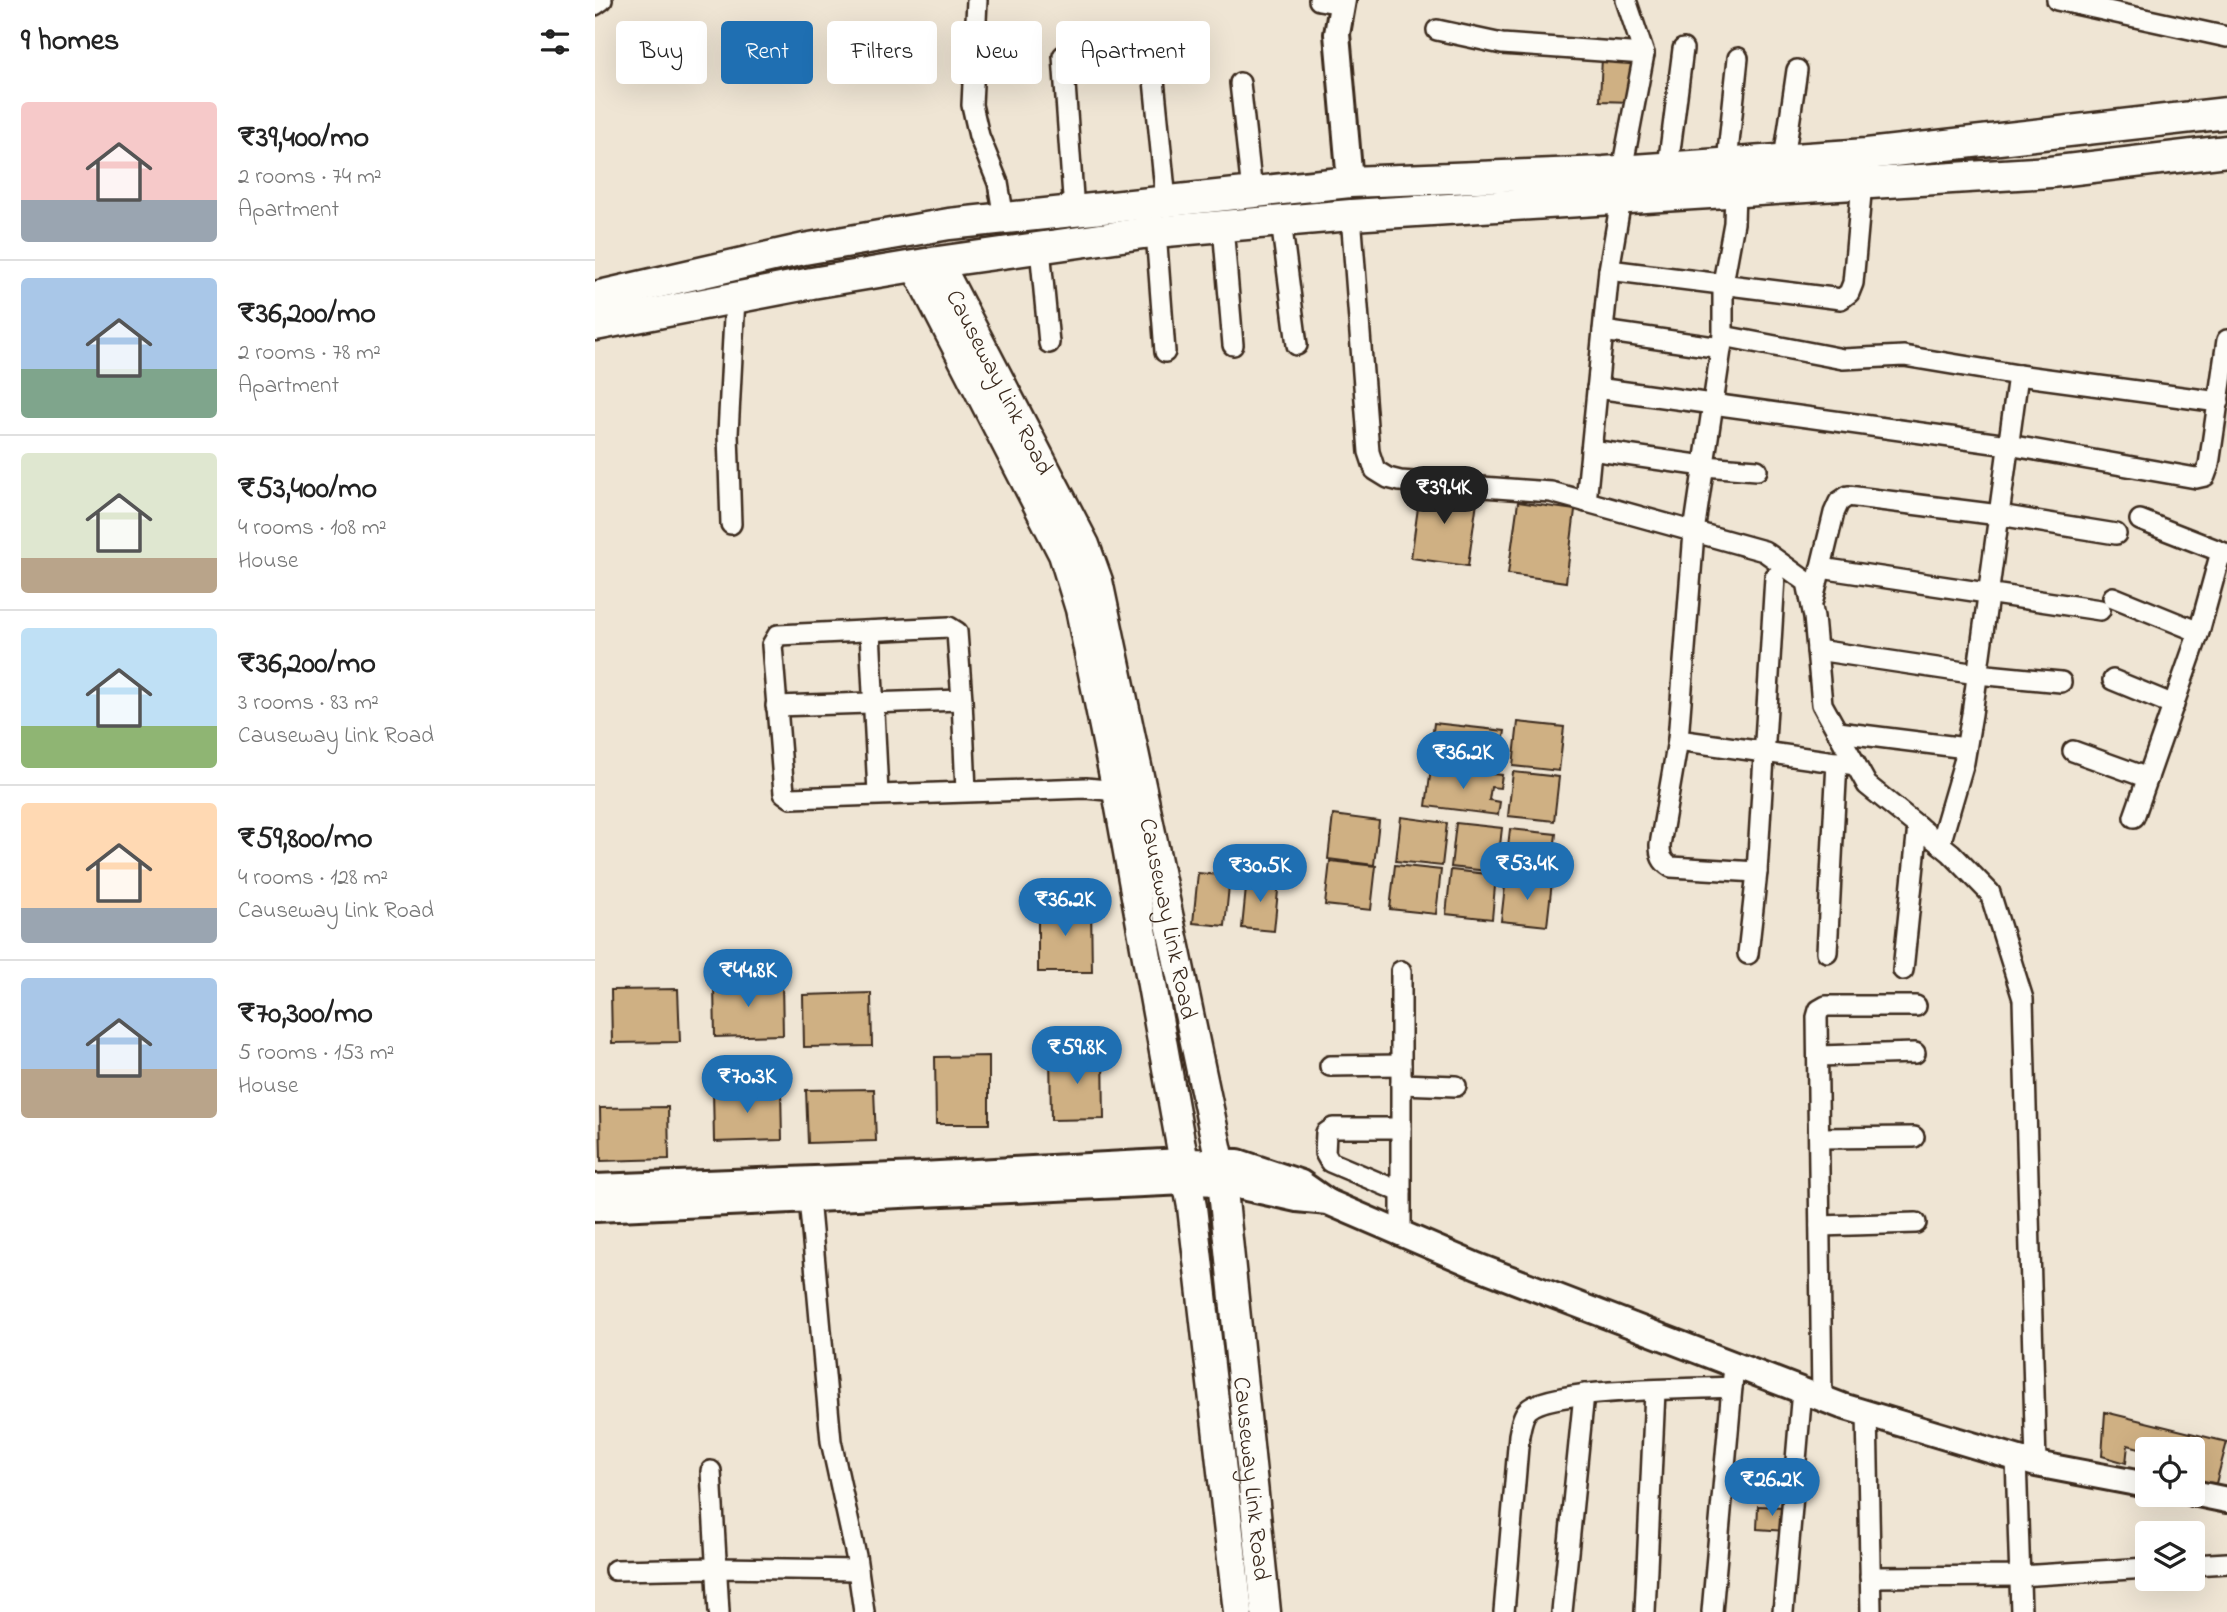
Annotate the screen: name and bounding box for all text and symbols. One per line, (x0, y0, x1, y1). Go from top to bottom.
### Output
text: 9 homes (21, 20, 119, 64)
chip: Buy (616, 21, 707, 84)
chip: Rent (721, 21, 813, 84)
chip: Filters (827, 21, 937, 84)
chip: New (951, 21, 1042, 84)
chip: Apartment (1056, 21, 1210, 84)
icon: filters (536, 23, 574, 61)
text: ₹39,400/mo (238, 117, 369, 161)
icon: home (77, 130, 161, 214)
text: 2 rooms · 74 m² (238, 161, 382, 194)
text: Apartment (238, 194, 339, 227)
street label: Causeway Link Road (935, 284, 1061, 482)
text: ₹36,200/mo (238, 293, 376, 337)
icon: home (77, 306, 161, 390)
text: 2 rooms · 78 m² (238, 337, 381, 370)
text: Apartment (238, 370, 339, 403)
pin: ₹39.4K (1387, 466, 1501, 526)
text: ₹53,400/mo (238, 468, 377, 512)
text: ₹39.4K (1416, 472, 1472, 505)
icon: home (77, 481, 161, 565)
text: 4 rooms · 108 m² (238, 512, 387, 545)
text: House (238, 545, 298, 578)
text: ₹36,200/mo (238, 643, 376, 687)
icon: home (77, 656, 161, 740)
text: 3 rooms · 83 m² (238, 687, 379, 720)
text: Causeway Link Road (238, 720, 434, 753)
pin: ₹36.2K (1406, 732, 1520, 791)
text: ₹36.2K (1433, 737, 1493, 770)
street label: Causeway Link Road (1128, 815, 1205, 1023)
text: ₹59,800/mo (238, 818, 373, 862)
icon: home (77, 831, 161, 915)
pin: ₹53.4K (1470, 842, 1584, 902)
pin: ₹30.5K (1203, 844, 1317, 904)
text: ₹53.4K (1496, 848, 1558, 881)
text: ₹30.5K (1229, 850, 1291, 883)
text: 4 rooms · 128 m² (238, 862, 388, 895)
pin: ₹36.2K (1008, 878, 1122, 938)
text: ₹36.2K (1035, 884, 1095, 917)
text: Causeway Link Road (238, 895, 434, 928)
pin: ₹44.8K (691, 950, 805, 1009)
text: ₹44.8K (719, 955, 777, 988)
text: ₹70,300/mo (238, 993, 373, 1037)
icon: home (77, 1006, 161, 1090)
pin: ₹59.8K (1020, 1026, 1134, 1086)
text: ₹59.8K (1048, 1032, 1106, 1065)
text: 5 rooms · 153 m² (238, 1037, 394, 1070)
pin: ₹70.3K (690, 1056, 804, 1115)
text: ₹70.3K (718, 1061, 776, 1094)
text: House (238, 1070, 298, 1103)
street label: Causeway Link Road (1222, 1375, 1278, 1583)
map controls (2135, 1437, 2205, 1591)
button: locate (2135, 1437, 2205, 1507)
pin: ₹26.2K (1715, 1458, 1829, 1518)
text: ₹26.2K (1741, 1464, 1803, 1497)
button: layers (2135, 1521, 2205, 1591)

